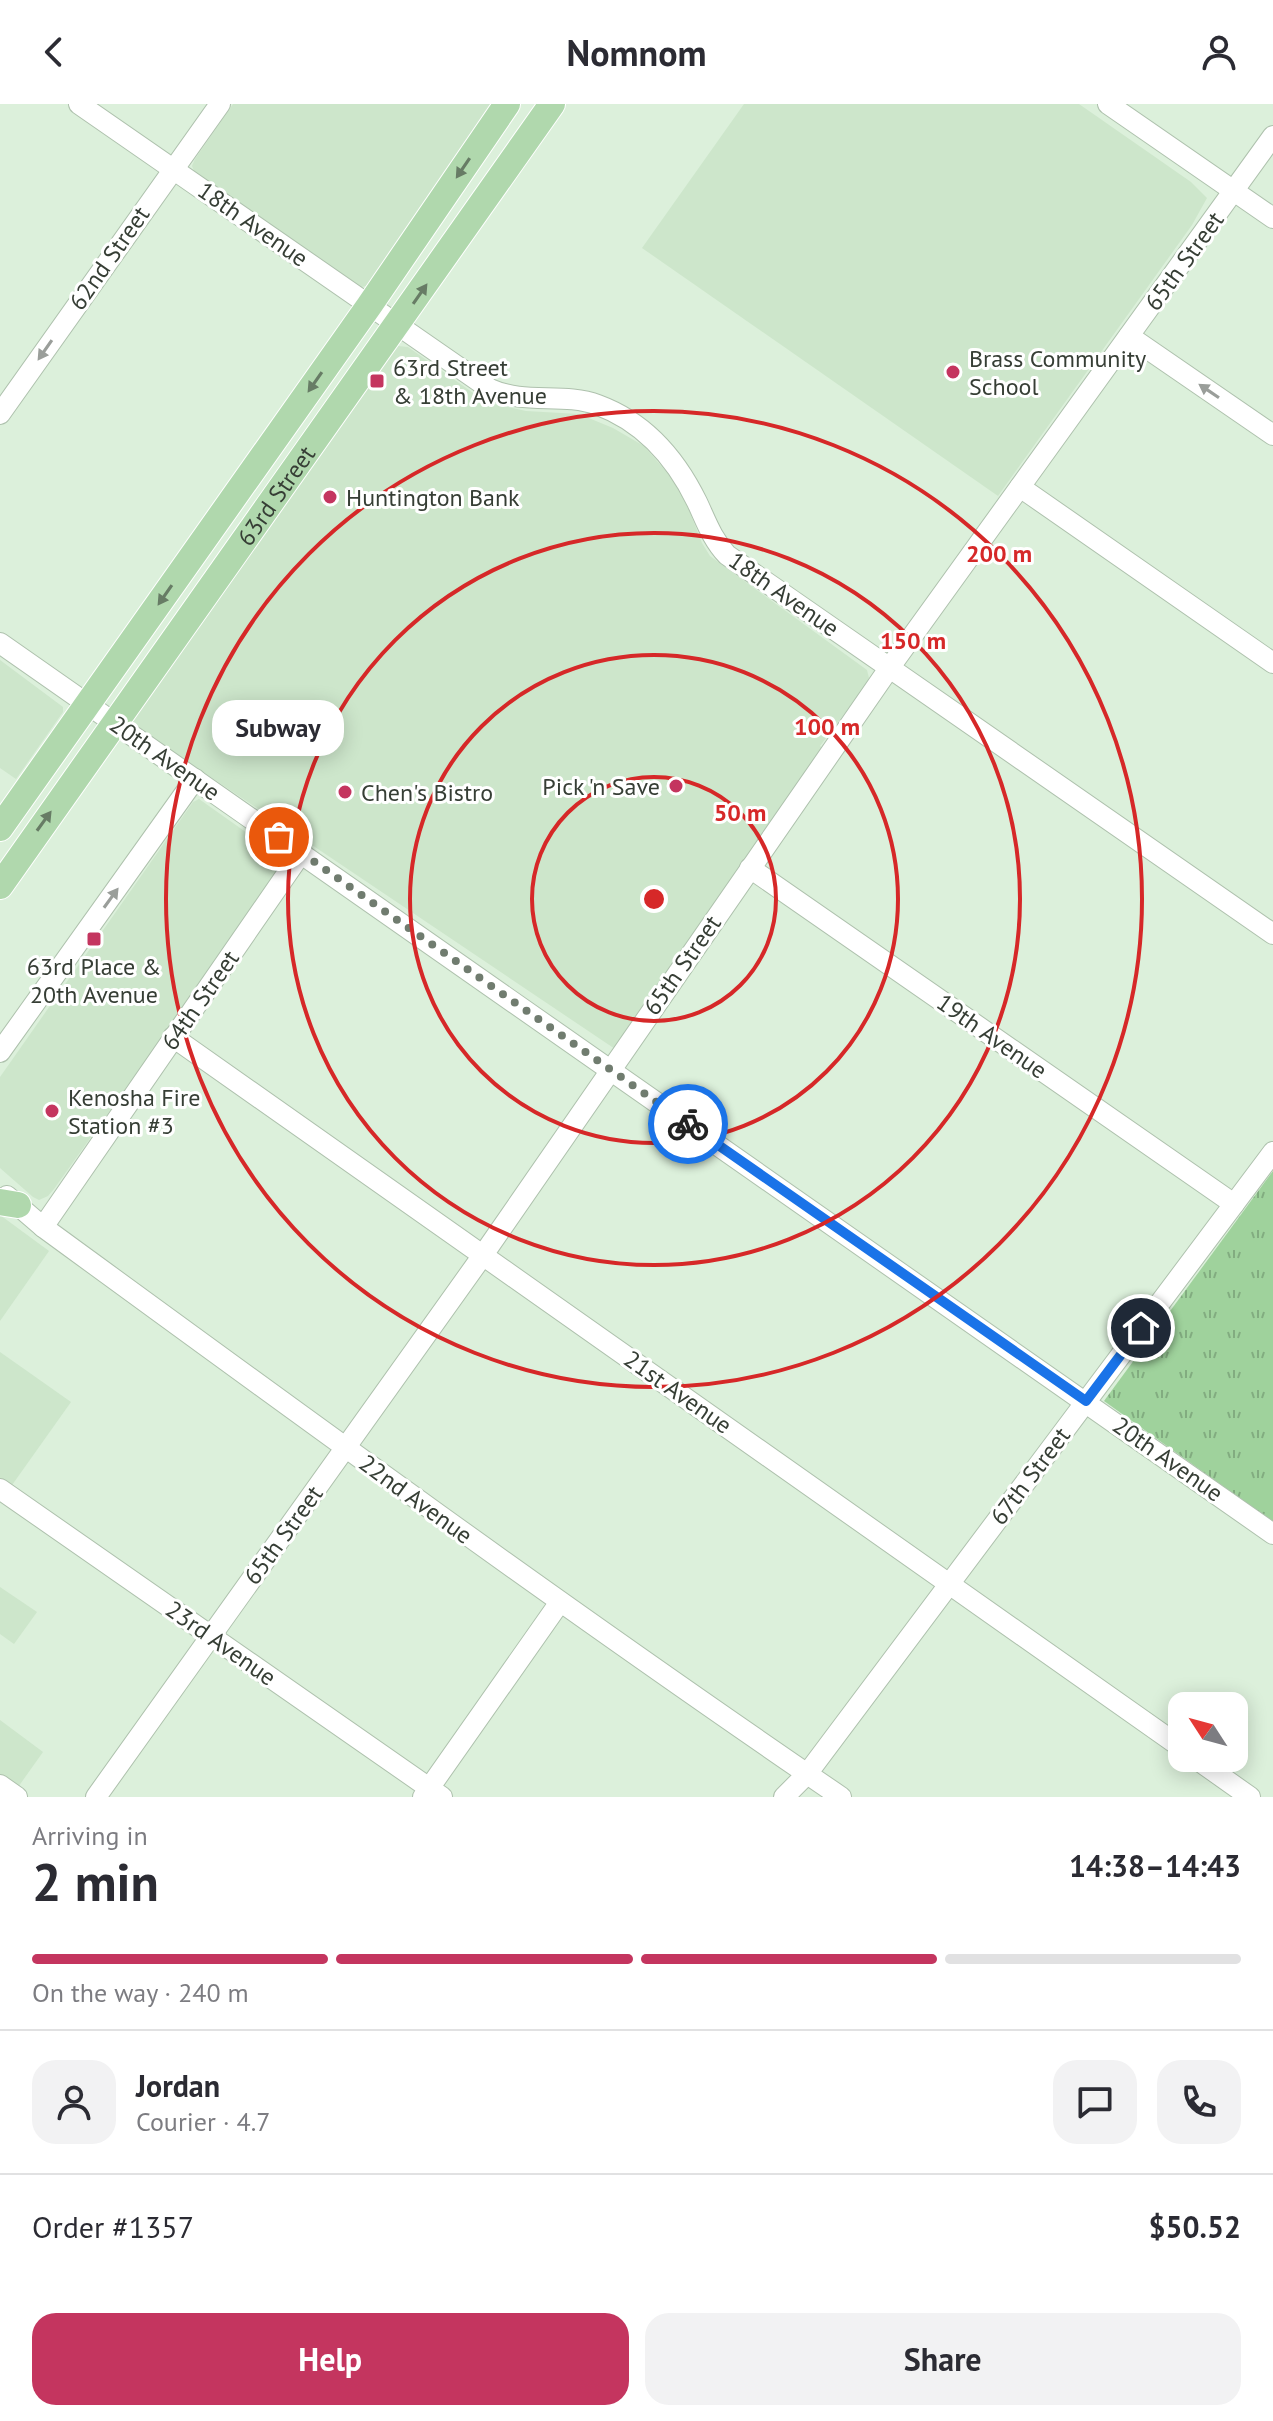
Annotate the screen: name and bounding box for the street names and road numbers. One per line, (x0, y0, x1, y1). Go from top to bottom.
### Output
street label: 18th Avenue (192, 175, 314, 273)
street label: 62nd Street (62, 200, 156, 316)
street label: 65th Street (1138, 205, 1230, 317)
street label: 63rd Street (230, 440, 321, 551)
street label: 18th Avenue (723, 545, 845, 643)
street label: 20th Avenue (104, 709, 226, 807)
street label: 65th Street (636, 909, 728, 1021)
street label: 64th Street (154, 944, 246, 1056)
street label: 19th Avenue (931, 987, 1053, 1085)
street label: 21st Avenue (618, 1343, 738, 1441)
street label: 20th Avenue (1107, 1410, 1229, 1508)
street label: 67th Street (983, 1421, 1077, 1531)
street label: 22nd Avenue (353, 1447, 479, 1551)
street label: 65th Street (237, 1479, 329, 1591)
street label: 23rd Avenue (160, 1594, 282, 1692)

